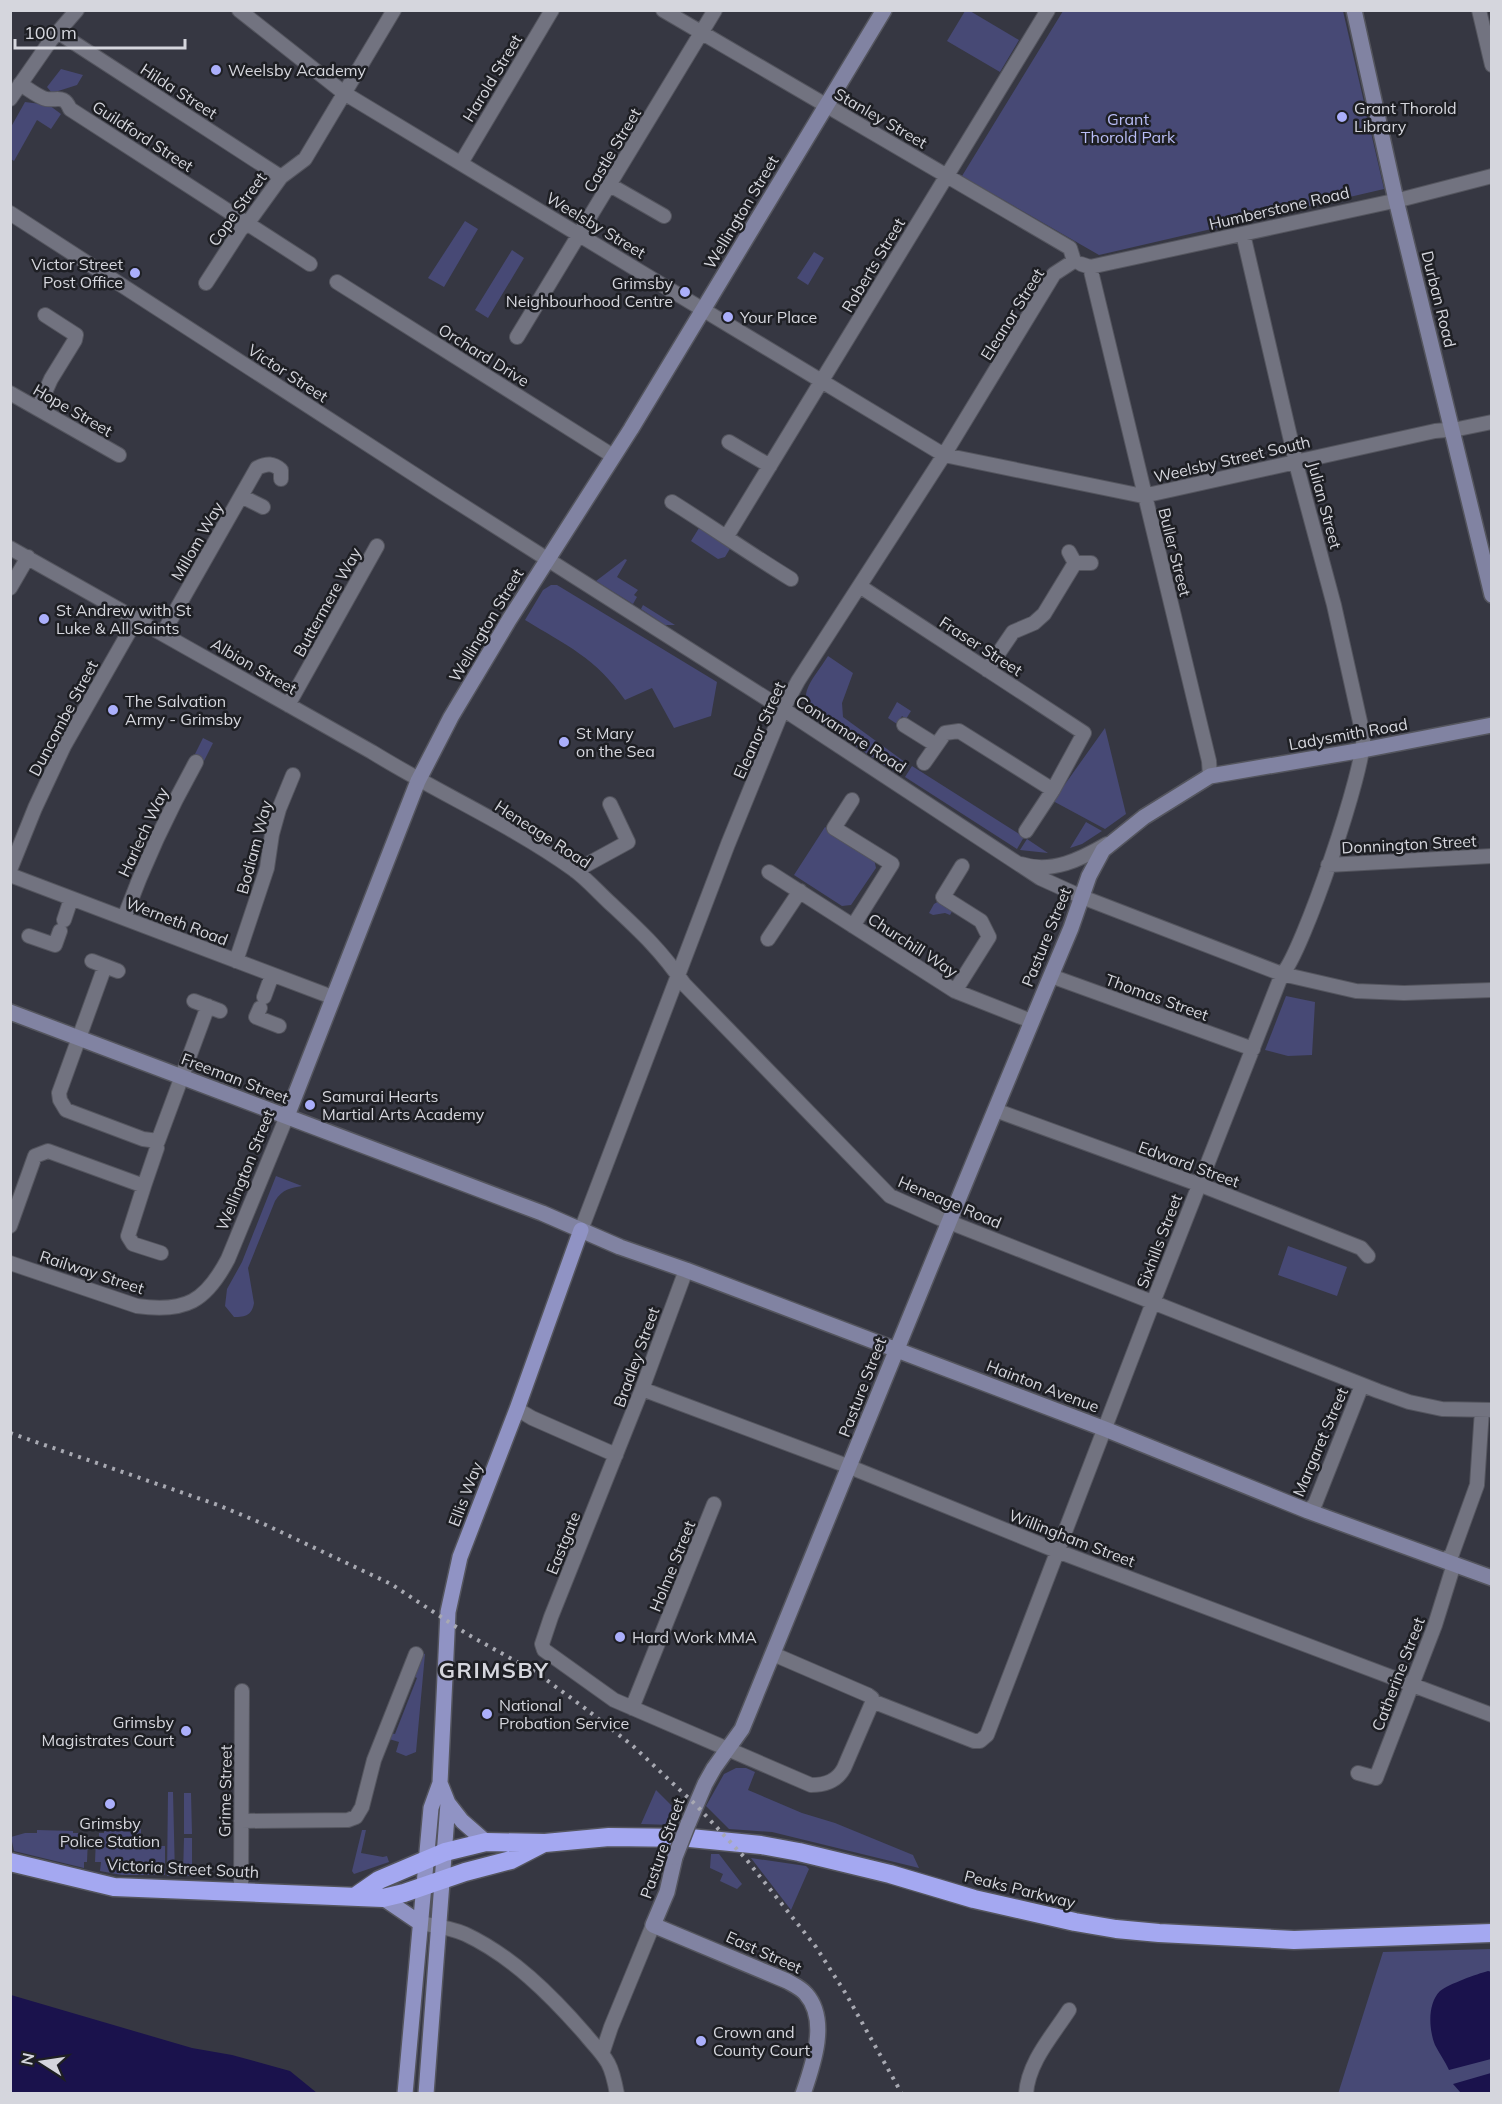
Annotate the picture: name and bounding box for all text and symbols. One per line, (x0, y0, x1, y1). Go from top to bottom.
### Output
scale bar (15, 12, 184, 50)
text: 100 m (24, 21, 77, 44)
street label: Harold Street (458, 30, 526, 125)
street label: Hilda Street (137, 59, 221, 123)
place label: Weelsby Academy (228, 60, 367, 80)
marker: Weelsby Academy (209, 63, 223, 77)
street label: Stanley Street (831, 83, 931, 153)
street label: Guildford Street (89, 96, 197, 176)
place label: Grant Thorold Library (1354, 98, 1457, 136)
street label: Castle Street (579, 104, 645, 196)
park label: Grant Thorold Park (1081, 109, 1176, 147)
marker: Grant Thorold Library (1335, 110, 1349, 124)
street label: Wellington Street (699, 151, 783, 272)
street label: Cope Street (204, 168, 271, 250)
street label: Humberstone Road (1207, 182, 1351, 234)
street label: Weelsby Street (543, 187, 650, 263)
street label: Roberts Street (837, 214, 909, 316)
street label: Durban Road (1417, 249, 1461, 349)
place label: Victor Street Post Office (31, 254, 123, 292)
street label: Eleanor Street (976, 264, 1048, 364)
marker: Victor Street Post Office (128, 266, 142, 280)
place label: Grimsby Neighbourhood Centre (506, 273, 673, 311)
marker: Grimsby Neighbourhood Centre (678, 285, 692, 299)
place label: Your Place (739, 307, 817, 327)
marker: Your Place (721, 310, 735, 324)
street label: Orchard Drive (435, 319, 533, 391)
street label: Victor Street (244, 340, 332, 407)
street label: Hope Street (30, 379, 116, 441)
street label: Weelsby Street South (1152, 431, 1312, 487)
street label: Julian Street (1304, 459, 1346, 551)
street label: Millom Way (166, 498, 228, 584)
street label: Buller Street (1154, 506, 1196, 599)
street label: Buttermere Way (289, 543, 366, 660)
street label: Wellington Street (444, 564, 528, 685)
place label: St Andrew with St Luke & All Saints (56, 600, 192, 638)
marker: St Andrew with St Luke & All Saints (37, 612, 51, 626)
street label: Fraser Street (936, 612, 1027, 680)
street label: Albion Street (207, 633, 301, 699)
street label: Duncombe Street (24, 656, 102, 779)
street label: Eleanor Street (729, 678, 790, 782)
place label: The Salvation Army - Grimsby (125, 691, 242, 729)
street label: Convamore Road (792, 691, 910, 777)
marker: The Salvation Army - Grimsby (106, 703, 120, 717)
street label: Ladysmith Road (1287, 714, 1409, 754)
place label: St Mary on the Sea (576, 723, 655, 761)
marker: St Mary on the Sea (557, 735, 571, 749)
street label: Harlech Way (114, 784, 173, 880)
street label: Heneage Road (491, 796, 595, 872)
street label: Bodiam Way (232, 797, 276, 896)
street label: Donnington Street (1341, 830, 1477, 858)
street label: Pasture Street (1017, 884, 1075, 989)
street label: Werneth Road (123, 892, 231, 950)
street label: Churchill Way (864, 909, 962, 982)
street label: Thomas Street (1103, 969, 1212, 1025)
street label: Freeman Street (178, 1048, 292, 1108)
place label: Samurai Hearts Martial Arts Academy (322, 1086, 485, 1124)
marker: Samurai Hearts Martial Arts Academy (303, 1098, 317, 1112)
street label: Wellington Street (212, 1106, 278, 1233)
street label: Edward Street (1136, 1136, 1243, 1192)
street label: Heneage Road (895, 1171, 1005, 1233)
street label: Sixhills Street (1132, 1191, 1186, 1291)
street label: Railway Street (37, 1246, 147, 1298)
street label: Bradley Street (609, 1304, 664, 1410)
street label: Pasture Street (834, 1334, 890, 1440)
street label: Hainton Avenue (984, 1355, 1102, 1417)
street label: Margaret Street (1288, 1384, 1352, 1500)
street label: Ellis Way (444, 1458, 487, 1529)
street label: Willingham Street (1006, 1505, 1138, 1571)
street label: Eastgate (541, 1509, 585, 1577)
street label: Holme Street (645, 1517, 699, 1614)
street label: Catherine Street (1367, 1614, 1429, 1734)
place label: Hard Work MMA (632, 1627, 757, 1647)
marker: Hard Work MMA (613, 1630, 627, 1644)
district label: GRIMSBY (439, 1656, 549, 1684)
place label: National Probation Service (499, 1695, 629, 1733)
marker: National Probation Service (480, 1707, 494, 1721)
place label: Grimsby Magistrates Court (42, 1712, 174, 1750)
marker: Grimsby Magistrates Court (179, 1724, 193, 1738)
street label: Grime Street (214, 1744, 236, 1837)
street label: Pasture Street (635, 1795, 689, 1901)
marker: Grimsby Police Station (103, 1797, 117, 1811)
place label: Grimsby Police Station (60, 1813, 160, 1851)
street label: Victoria Street South (106, 1854, 260, 1882)
street label: Peaks Parkway (962, 1866, 1078, 1913)
street label: East Street (723, 1926, 805, 1978)
place label: Crown and County Court (713, 2022, 810, 2060)
north arrow (12, 2032, 72, 2092)
marker: Crown and County Court (694, 2034, 708, 2048)
text: N (16, 2051, 38, 2067)

